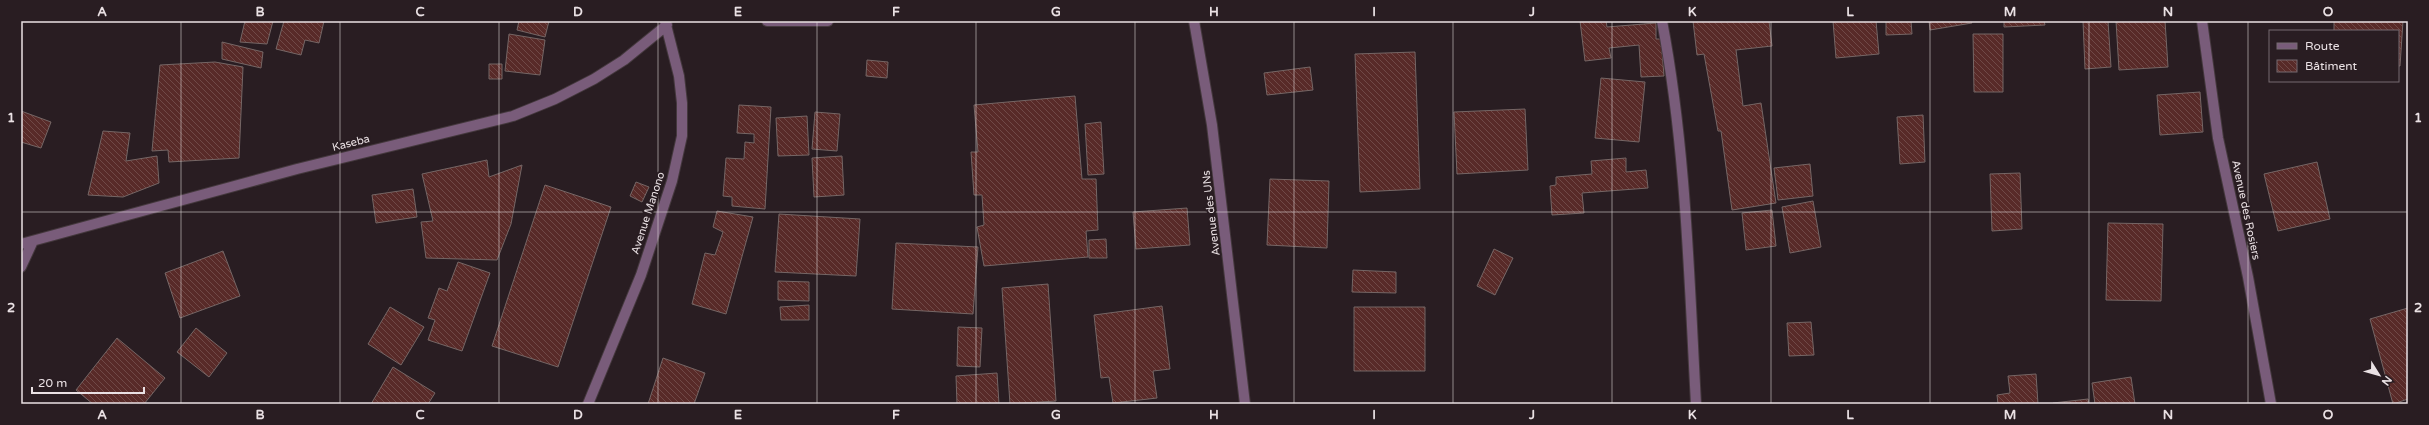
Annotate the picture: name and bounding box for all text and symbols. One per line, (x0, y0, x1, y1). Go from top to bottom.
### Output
text: A (97, 4, 107, 20)
text: B (255, 4, 265, 20)
text: C (415, 4, 425, 20)
text: D (573, 4, 583, 20)
text: E (734, 4, 742, 20)
text: F (892, 4, 900, 20)
text: G (1051, 4, 1061, 20)
text: H (1209, 4, 1219, 20)
text: I (1372, 4, 1376, 20)
text: J (1528, 4, 1535, 20)
text: K (1688, 4, 1697, 20)
text: L (1846, 4, 1854, 20)
text: M (2004, 4, 2016, 20)
text: N (2163, 4, 2173, 20)
text: O (2323, 4, 2334, 20)
legend (2269, 30, 2399, 82)
text: Route (2305, 39, 2340, 53)
text: Bâtiment (2305, 59, 2357, 73)
text: 1 (7, 110, 15, 126)
text: 1 (2414, 110, 2422, 126)
street label: Kaseba (331, 132, 371, 154)
street label: Avenue des Rosiers (2229, 159, 2263, 261)
street label: Avenue Manono (629, 170, 668, 256)
street label: Avenue des UNs (1199, 170, 1223, 256)
text: 2 (7, 300, 15, 316)
text: 2 (2414, 300, 2422, 316)
north arrow (2359, 355, 2399, 395)
scale bar (32, 369, 144, 395)
text: N (2379, 373, 2394, 388)
text: 20 m (38, 376, 67, 390)
text: A (97, 407, 107, 423)
text: B (255, 407, 265, 423)
text: C (415, 407, 425, 423)
text: D (573, 407, 583, 423)
text: E (734, 407, 742, 423)
text: F (892, 407, 900, 423)
text: G (1051, 407, 1061, 423)
text: H (1209, 407, 1219, 423)
text: I (1372, 407, 1376, 423)
text: J (1528, 407, 1535, 423)
text: K (1688, 407, 1697, 423)
text: L (1846, 407, 1854, 423)
text: M (2004, 407, 2016, 423)
text: N (2163, 407, 2173, 423)
text: O (2323, 407, 2334, 423)

